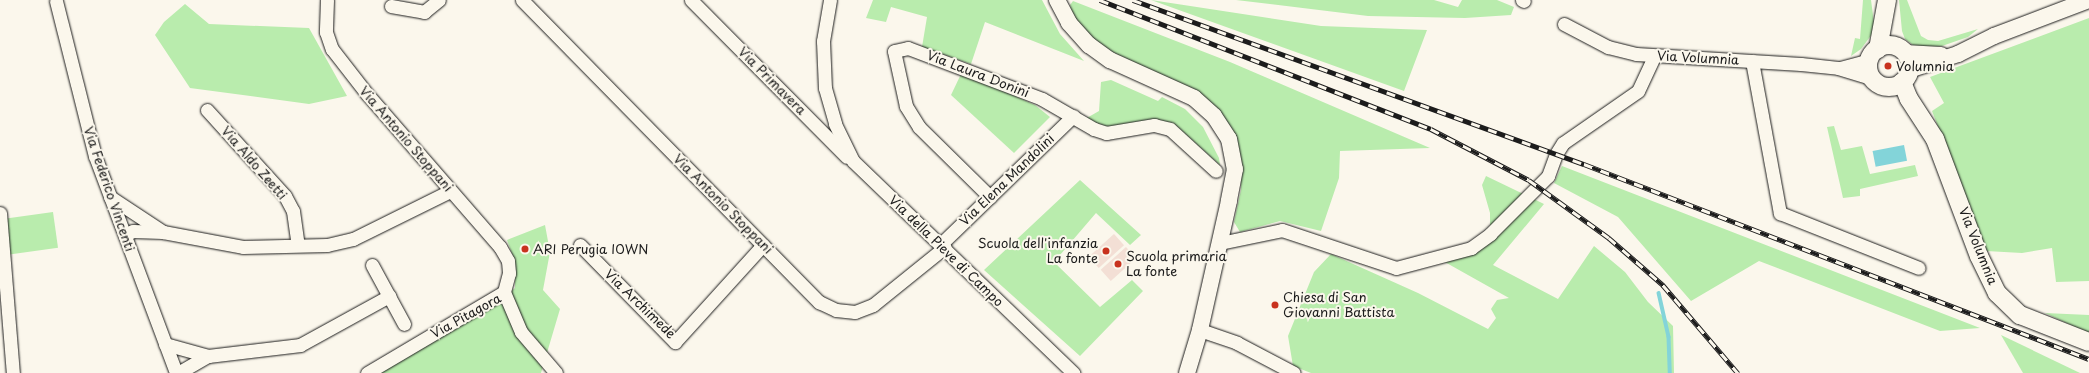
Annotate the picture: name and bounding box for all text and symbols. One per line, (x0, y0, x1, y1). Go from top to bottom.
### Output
street label: Via Primavera (735, 44, 809, 118)
street label: Via Laura Donini (925, 48, 1031, 100)
street label: Via Volumnia (1656, 48, 1740, 68)
place label: Volumnia (1896, 58, 1954, 74)
marker: Volumnia (1883, 61, 1893, 71)
street label: Via Antonio Stoppani (356, 83, 456, 195)
street label: Via Aldo Zeetti (218, 123, 290, 203)
street label: Via Federico Vincenti (80, 125, 138, 253)
street label: Via Elena Mandolini (957, 131, 1057, 229)
street label: Via Antonio Stoppani (670, 151, 776, 257)
street label: Via della Pieve di Campo (885, 192, 1007, 310)
street label: Via Volumnia (1955, 205, 2001, 287)
place label: Scuola dell'infanzia La fonte (976, 236, 1098, 267)
place label: ARI Perugia I0WN (533, 241, 648, 257)
marker: ARI Perugia I0WN (520, 244, 530, 254)
marker: Scuola dell'infanzia La fonte (1101, 246, 1111, 256)
place label: Scuola primaria La fonte (1126, 249, 1227, 280)
marker: Scuola primaria La fonte (1113, 259, 1123, 269)
street label: Via Archimede (601, 266, 679, 342)
street label: Via Pitagora (428, 290, 504, 342)
place label: Chiesa di San Giovanni Battista (1283, 290, 1394, 321)
marker: Chiesa di San Giovanni Battista (1270, 300, 1280, 310)

